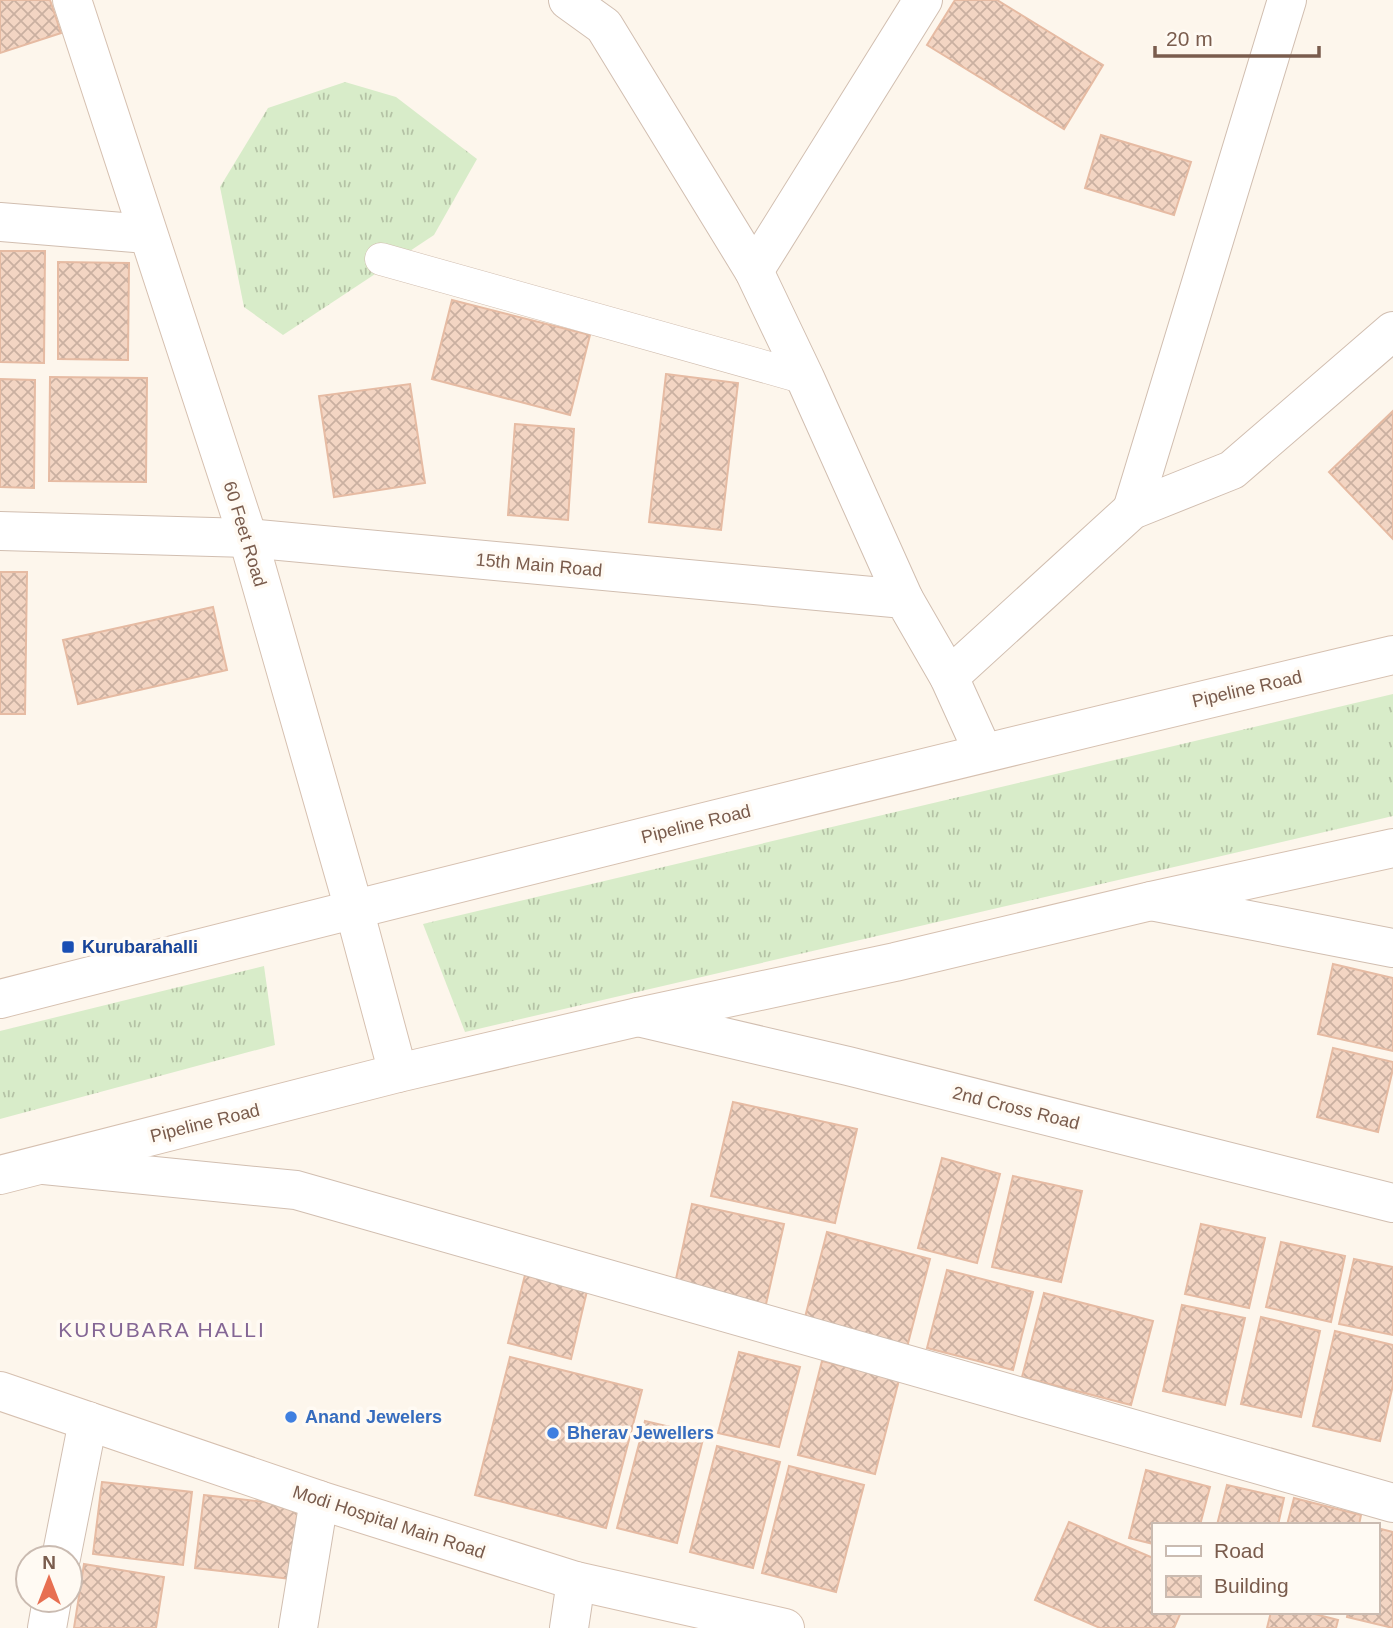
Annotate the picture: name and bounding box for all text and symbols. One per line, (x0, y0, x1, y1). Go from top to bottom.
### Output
scale bar (1155, 14, 1320, 58)
text: 20 m (1166, 27, 1213, 50)
street label: 60 Feet Road (219, 479, 271, 589)
street label: 15th Main Road (475, 549, 603, 581)
street label: Pipeline Road (1190, 667, 1304, 711)
street label: Pipeline Road (639, 801, 753, 847)
place label: Kurubarahalli (82, 937, 198, 957)
marker: Kurubarahalli (60, 939, 76, 955)
street label: 2nd Cross Road (950, 1083, 1082, 1133)
street label: Pipeline Road (148, 1100, 262, 1146)
district label: KURUBARA HALLI (58, 1318, 266, 1341)
place label: Anand Jewelers (305, 1407, 442, 1427)
marker: Anand Jewelers (283, 1409, 299, 1425)
place label: Bherav Jewellers (567, 1423, 714, 1443)
marker: Bherav Jewellers (545, 1425, 561, 1441)
street label: Modi Hospital Main Road (290, 1481, 488, 1563)
legend (1152, 1523, 1379, 1614)
text: Road (1214, 1539, 1264, 1562)
north arrow (14, 1544, 84, 1614)
text: N (42, 1552, 56, 1573)
text: Building (1214, 1574, 1289, 1597)

